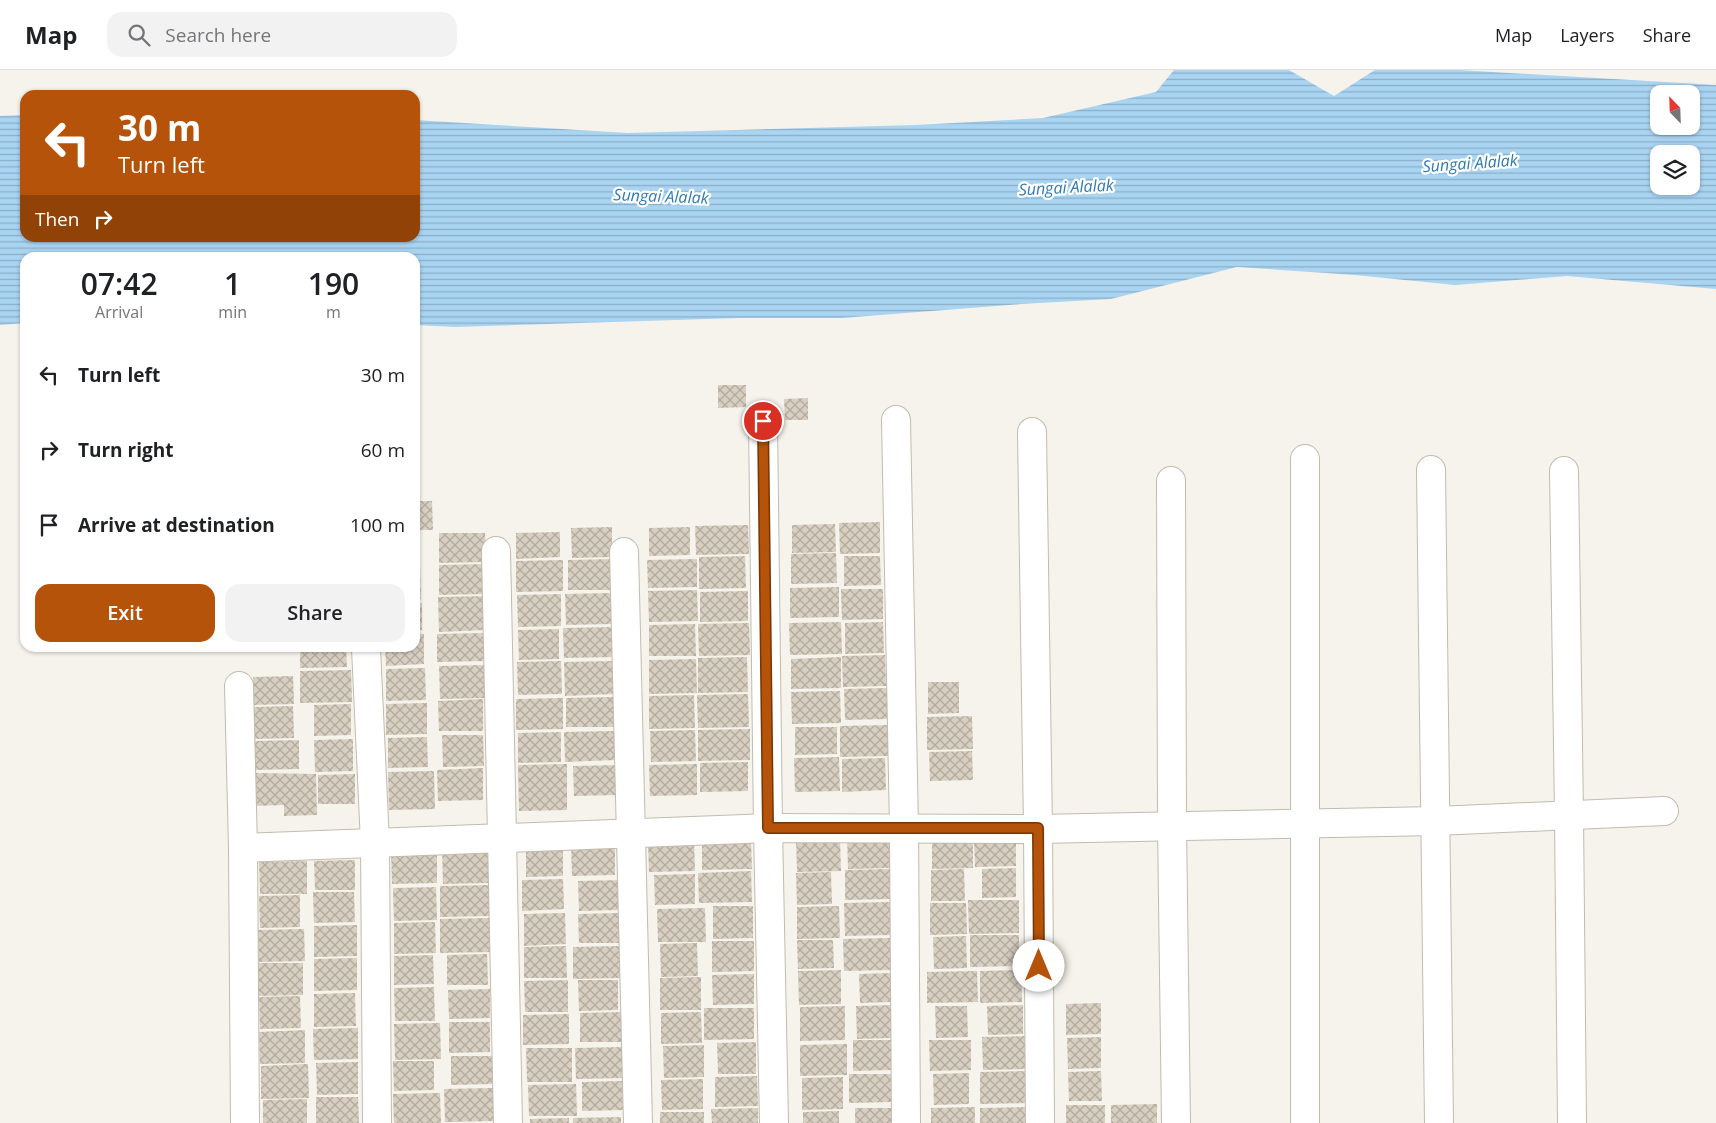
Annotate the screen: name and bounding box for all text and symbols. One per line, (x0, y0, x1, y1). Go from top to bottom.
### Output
search box (107, 12, 457, 57)
text: Map (25, 18, 77, 51)
icon: search (125, 21, 153, 49)
text: Search here (165, 22, 271, 48)
text: Map (1495, 23, 1532, 47)
text: Layers (1560, 23, 1615, 47)
text: Share (1643, 23, 1691, 47)
north arrow (1650, 85, 1700, 135)
map controls (1650, 85, 1700, 195)
text: 30 m (118, 104, 201, 151)
icon: left (35, 110, 100, 175)
button: layers (1650, 145, 1700, 195)
text: Turn left (118, 149, 205, 179)
water label: Sungai Alalak (1422, 149, 1519, 177)
water label: Sungai Alalak (1018, 173, 1115, 200)
water label: Sungai Alalak (613, 183, 710, 209)
icon: right (89, 205, 117, 233)
text: Then (35, 206, 79, 232)
text: 07:42 (81, 263, 158, 304)
text: 1 (224, 263, 241, 304)
text: 190 (308, 263, 359, 304)
text: Arrival (95, 301, 143, 323)
text: min (218, 301, 247, 323)
text: m (326, 301, 341, 323)
icon: left (35, 361, 63, 389)
text: Turn left (78, 362, 160, 388)
text: 30 m (361, 362, 405, 388)
pin (742, 400, 784, 442)
icon: arrive (749, 407, 777, 435)
icon: right (35, 436, 63, 464)
text: Turn right (78, 437, 173, 463)
text: 60 m (361, 437, 405, 463)
icon: arrive (35, 511, 63, 539)
text: Arrive at destination (78, 512, 275, 538)
text: 100 m (350, 512, 405, 538)
button: Exit (35, 584, 215, 642)
button: Share (225, 584, 405, 642)
position arrow (1012, 939, 1064, 991)

